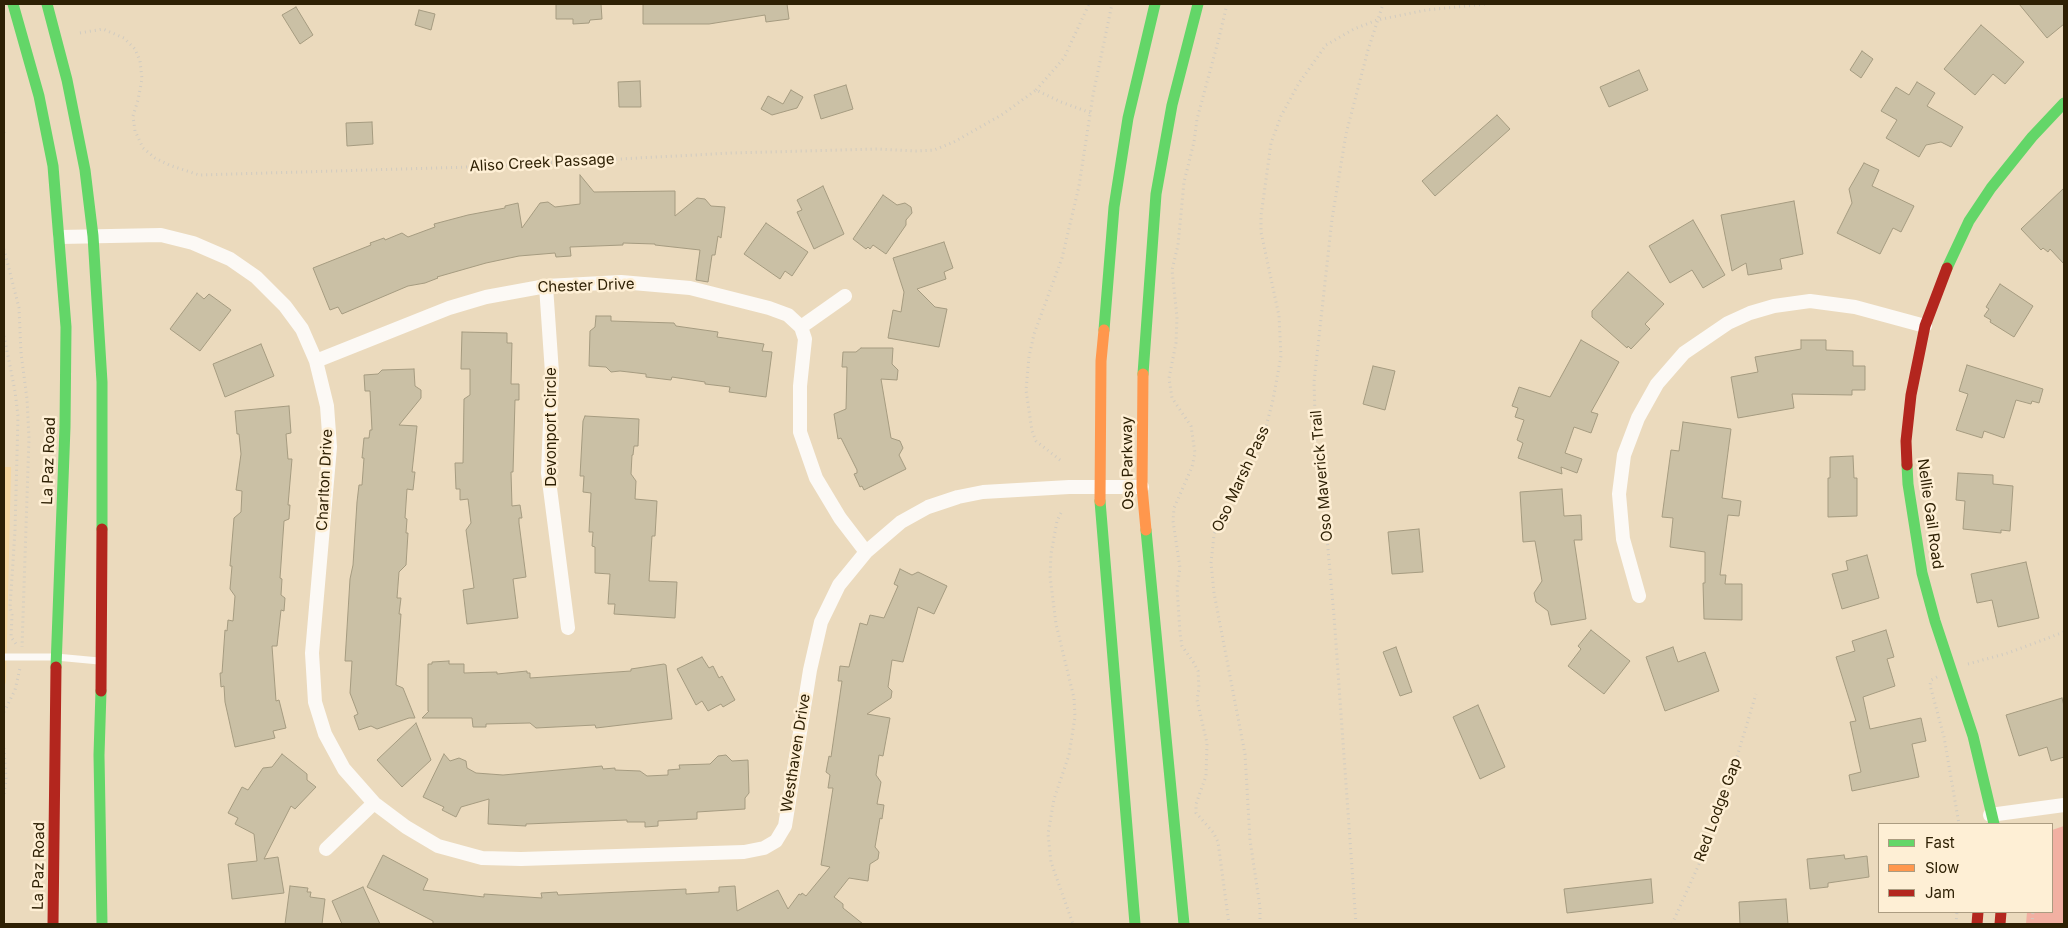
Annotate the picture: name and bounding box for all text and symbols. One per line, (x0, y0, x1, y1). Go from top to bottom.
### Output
street label: Aliso Creek Passage (469, 150, 615, 176)
street label: Chester Drive (537, 275, 635, 297)
street label: Devonport Circle (542, 367, 560, 487)
street label: Oso Maverick Trail (1307, 409, 1337, 543)
street label: Oso Parkway (1118, 416, 1138, 510)
street label: La Paz Road (38, 417, 60, 505)
street label: Oso Marsh Pass (1209, 423, 1273, 535)
street label: Charlton Drive (313, 429, 337, 531)
street label: Nellie Gail Road (1913, 458, 1947, 570)
street label: Westhaven Drive (778, 692, 814, 814)
street label: Red Lodge Gap (1691, 756, 1745, 864)
street label: La Paz Road (29, 822, 49, 910)
legend (1878, 823, 2053, 913)
text: Fast (1925, 833, 1955, 852)
text: Slow (1925, 858, 1959, 877)
text: Jam (1925, 883, 1955, 902)

